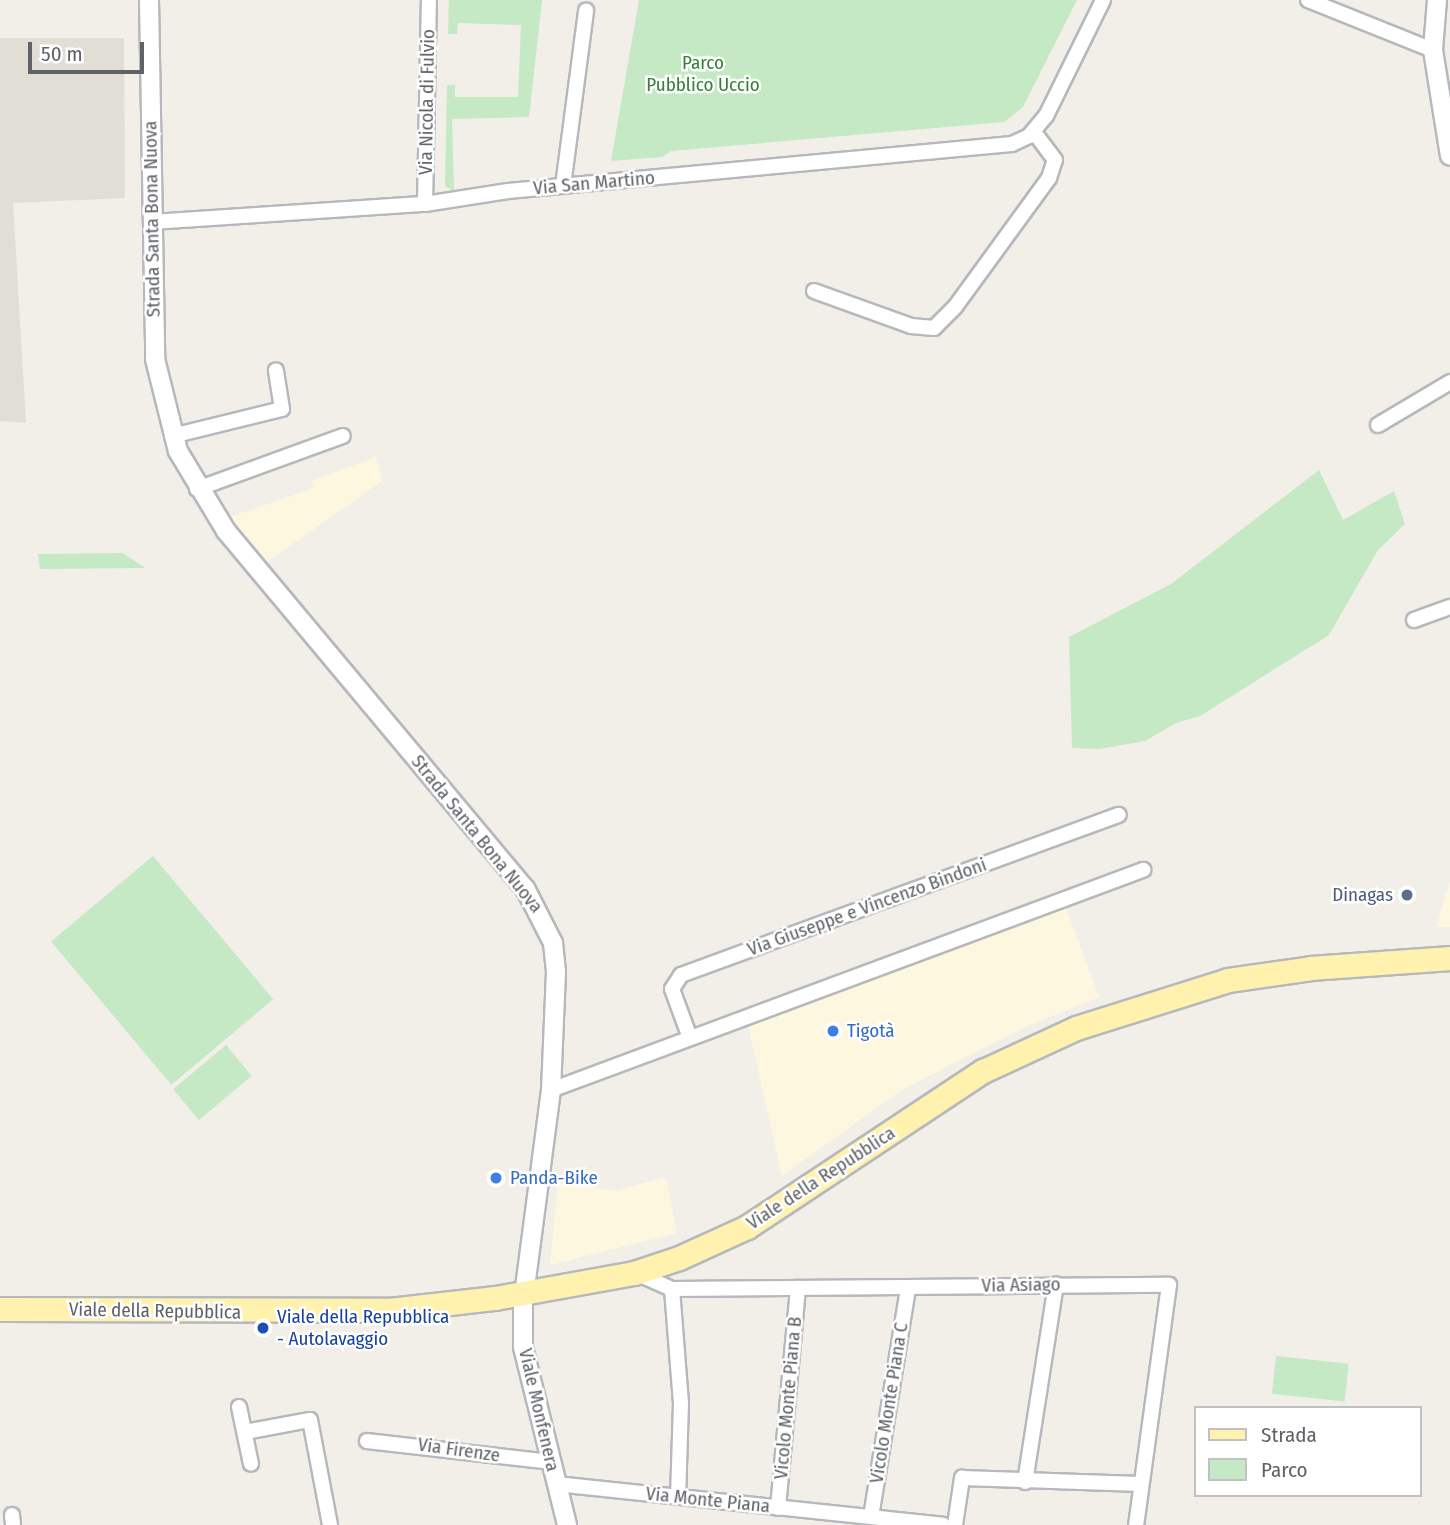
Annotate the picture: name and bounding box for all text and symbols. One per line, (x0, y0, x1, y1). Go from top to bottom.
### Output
scale bar (32, 28, 147, 72)
street label: Via Nicola di Fulvio (414, 29, 440, 175)
text: 50 m (41, 41, 83, 67)
park label: Parco Pubblico Uccio (646, 52, 760, 96)
street label: Strada Santa Bona Nuova (139, 121, 165, 317)
street label: Via San Martino (532, 166, 656, 200)
street label: Strada Santa Bona Nuova (406, 750, 548, 918)
street label: Via Giuseppe e Vincenzo Bindoni (744, 853, 990, 961)
place label: Dinagas (1332, 884, 1393, 906)
marker: Dinagas (1399, 887, 1415, 903)
place label: Tigotà (847, 1020, 895, 1042)
marker: Tigotà (825, 1023, 841, 1039)
street label: Viale della Repubblica (742, 1121, 900, 1235)
place label: Panda-Bike (510, 1167, 598, 1189)
marker: Panda-Bike (488, 1170, 504, 1186)
street label: Via Asiago (981, 1273, 1061, 1297)
street label: Viale della Repubblica (69, 1298, 241, 1324)
place label: Viale della Repubblica - Autolavaggio (277, 1306, 449, 1350)
street label: Vicolo Monte Piana B (770, 1316, 806, 1480)
marker: Viale della Repubblica - Autolavaggio (255, 1320, 271, 1336)
street label: Vicolo Monte Piana C (865, 1321, 913, 1485)
street label: Viale Monfenera (514, 1346, 564, 1474)
legend (1194, 1406, 1422, 1497)
text: Strada (1261, 1422, 1317, 1448)
street label: Via Firenze (416, 1433, 502, 1467)
text: Parco (1261, 1457, 1308, 1483)
street label: Via Monte Piana (645, 1482, 771, 1518)

